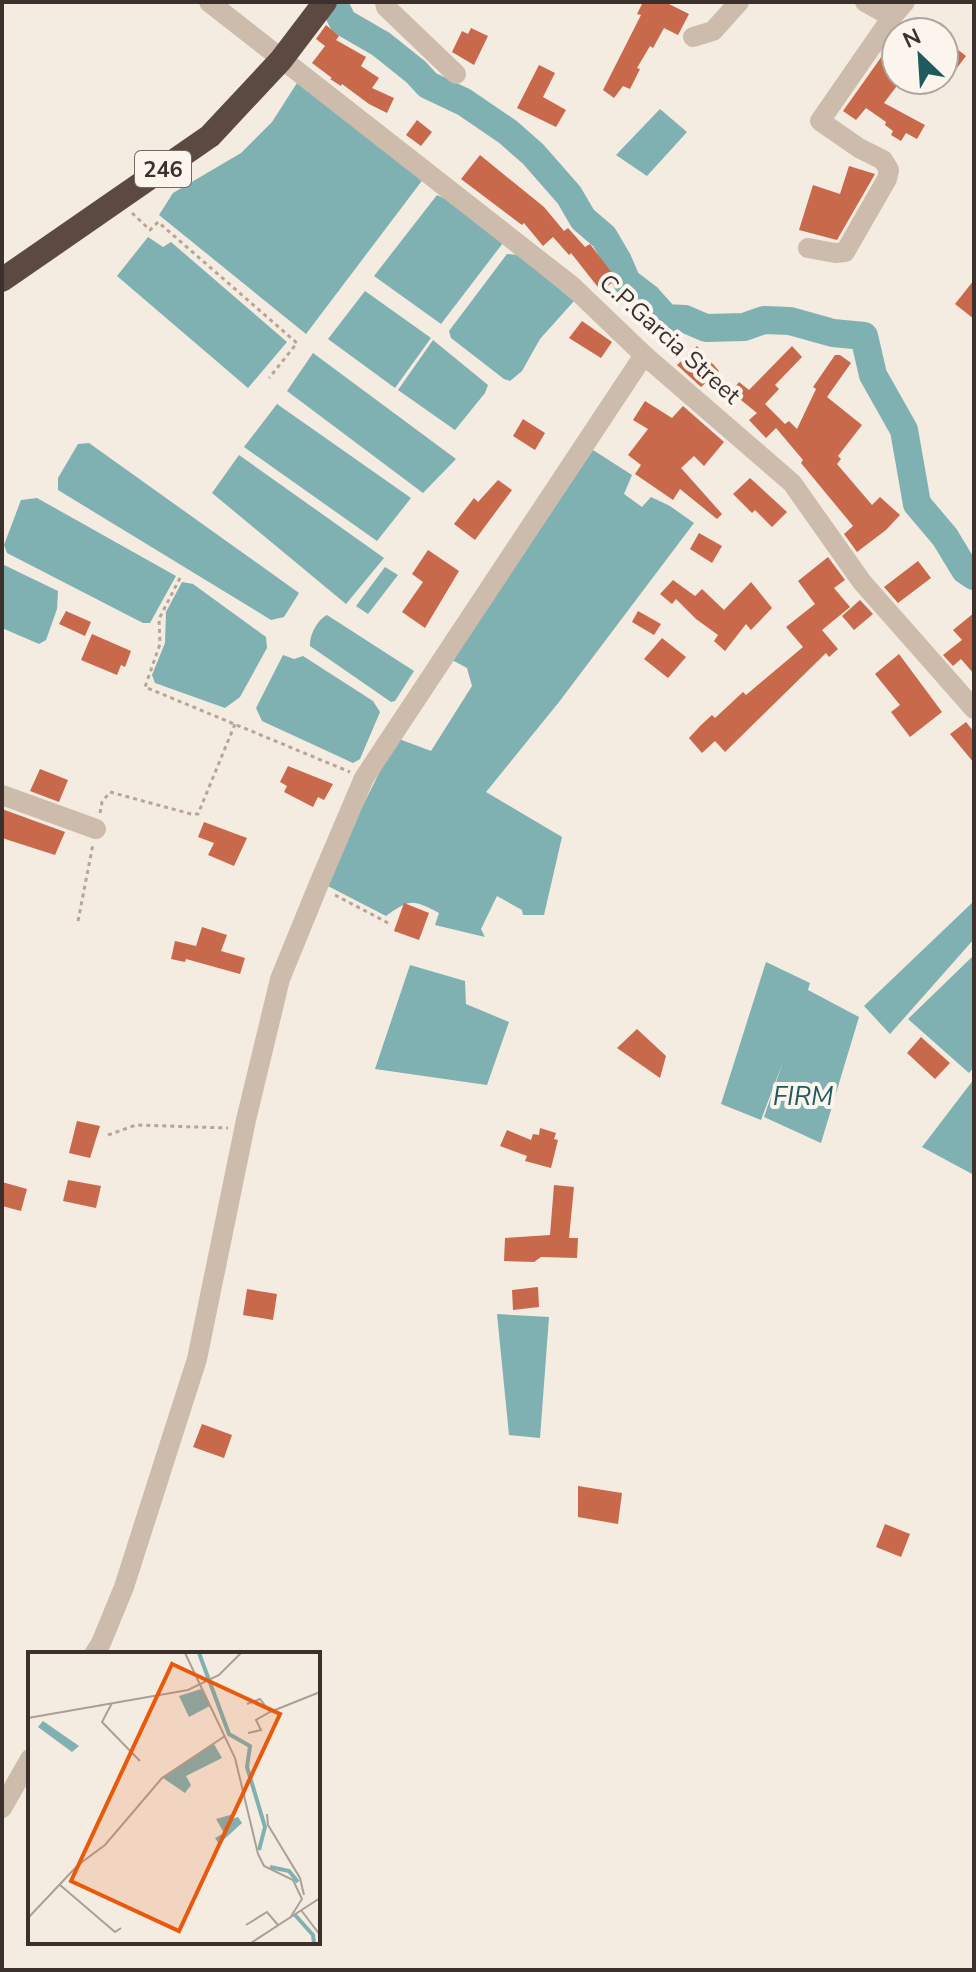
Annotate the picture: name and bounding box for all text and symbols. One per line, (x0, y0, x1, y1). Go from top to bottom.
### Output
north arrow (880, 16, 960, 96)
text: N (898, 22, 926, 56)
road number: 246 (135, 151, 191, 187)
street label: C.P.Garcia Street (592, 267, 748, 412)
water label: FIRM (773, 1079, 833, 1114)
inset map (28, 1652, 320, 1944)

